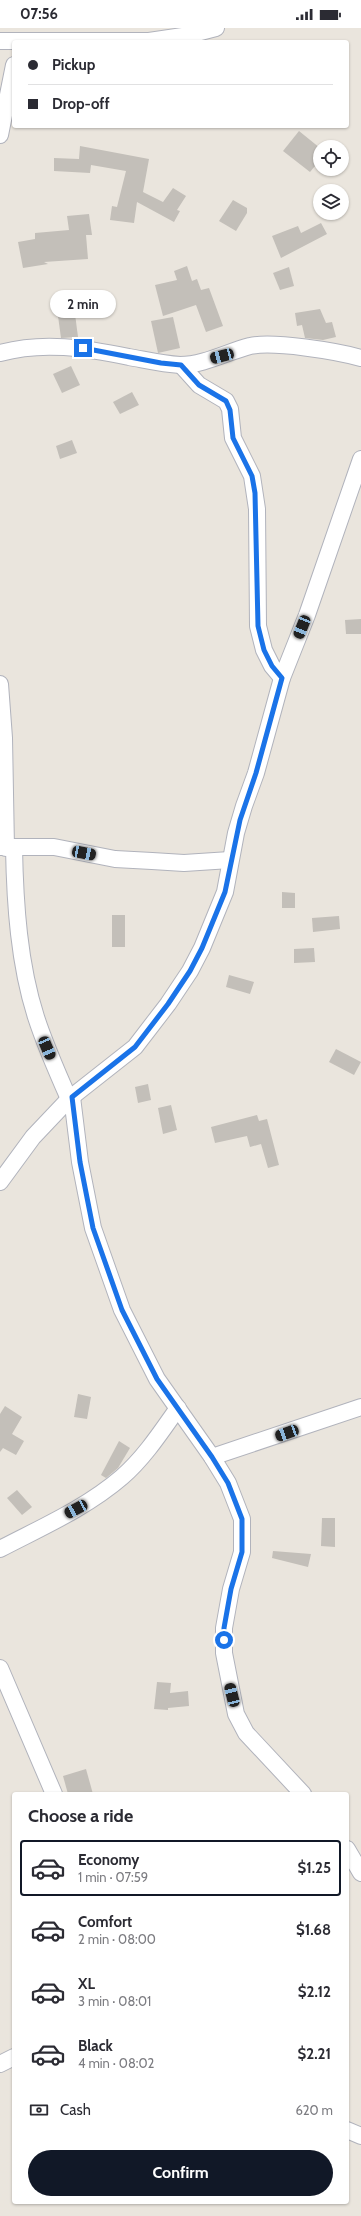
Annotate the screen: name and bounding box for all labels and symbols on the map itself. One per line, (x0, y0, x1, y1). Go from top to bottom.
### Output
callout: 2 min (50, 290, 116, 318)
route end (74, 339, 92, 357)
car (209, 347, 235, 365)
car (292, 614, 312, 640)
car (71, 845, 97, 861)
car (37, 1035, 57, 1061)
car (274, 1423, 300, 1443)
car (63, 1498, 89, 1520)
route start (215, 1631, 233, 1649)
car (223, 1682, 241, 1708)

